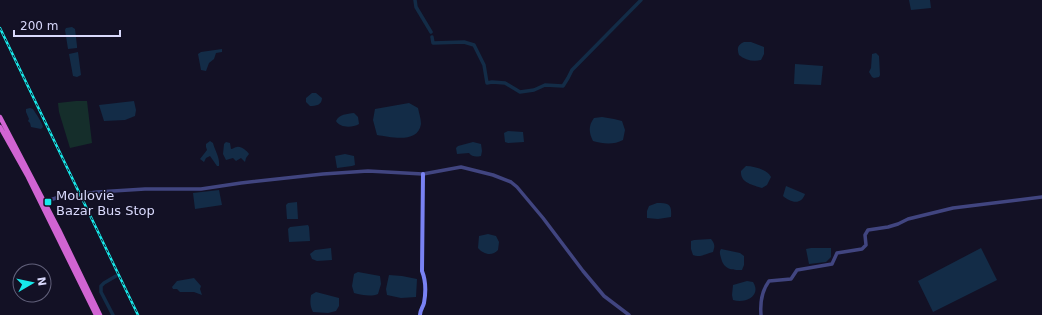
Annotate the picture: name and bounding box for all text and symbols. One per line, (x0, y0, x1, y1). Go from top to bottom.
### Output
scale bar (14, 12, 120, 38)
text: 200 m (20, 19, 58, 33)
place label: Moulovie Bazar Bus Stop (56, 188, 155, 218)
marker: Moulovie Bazar Bus Stop (43, 197, 53, 207)
north arrow (12, 263, 52, 303)
text: N (34, 276, 49, 287)

